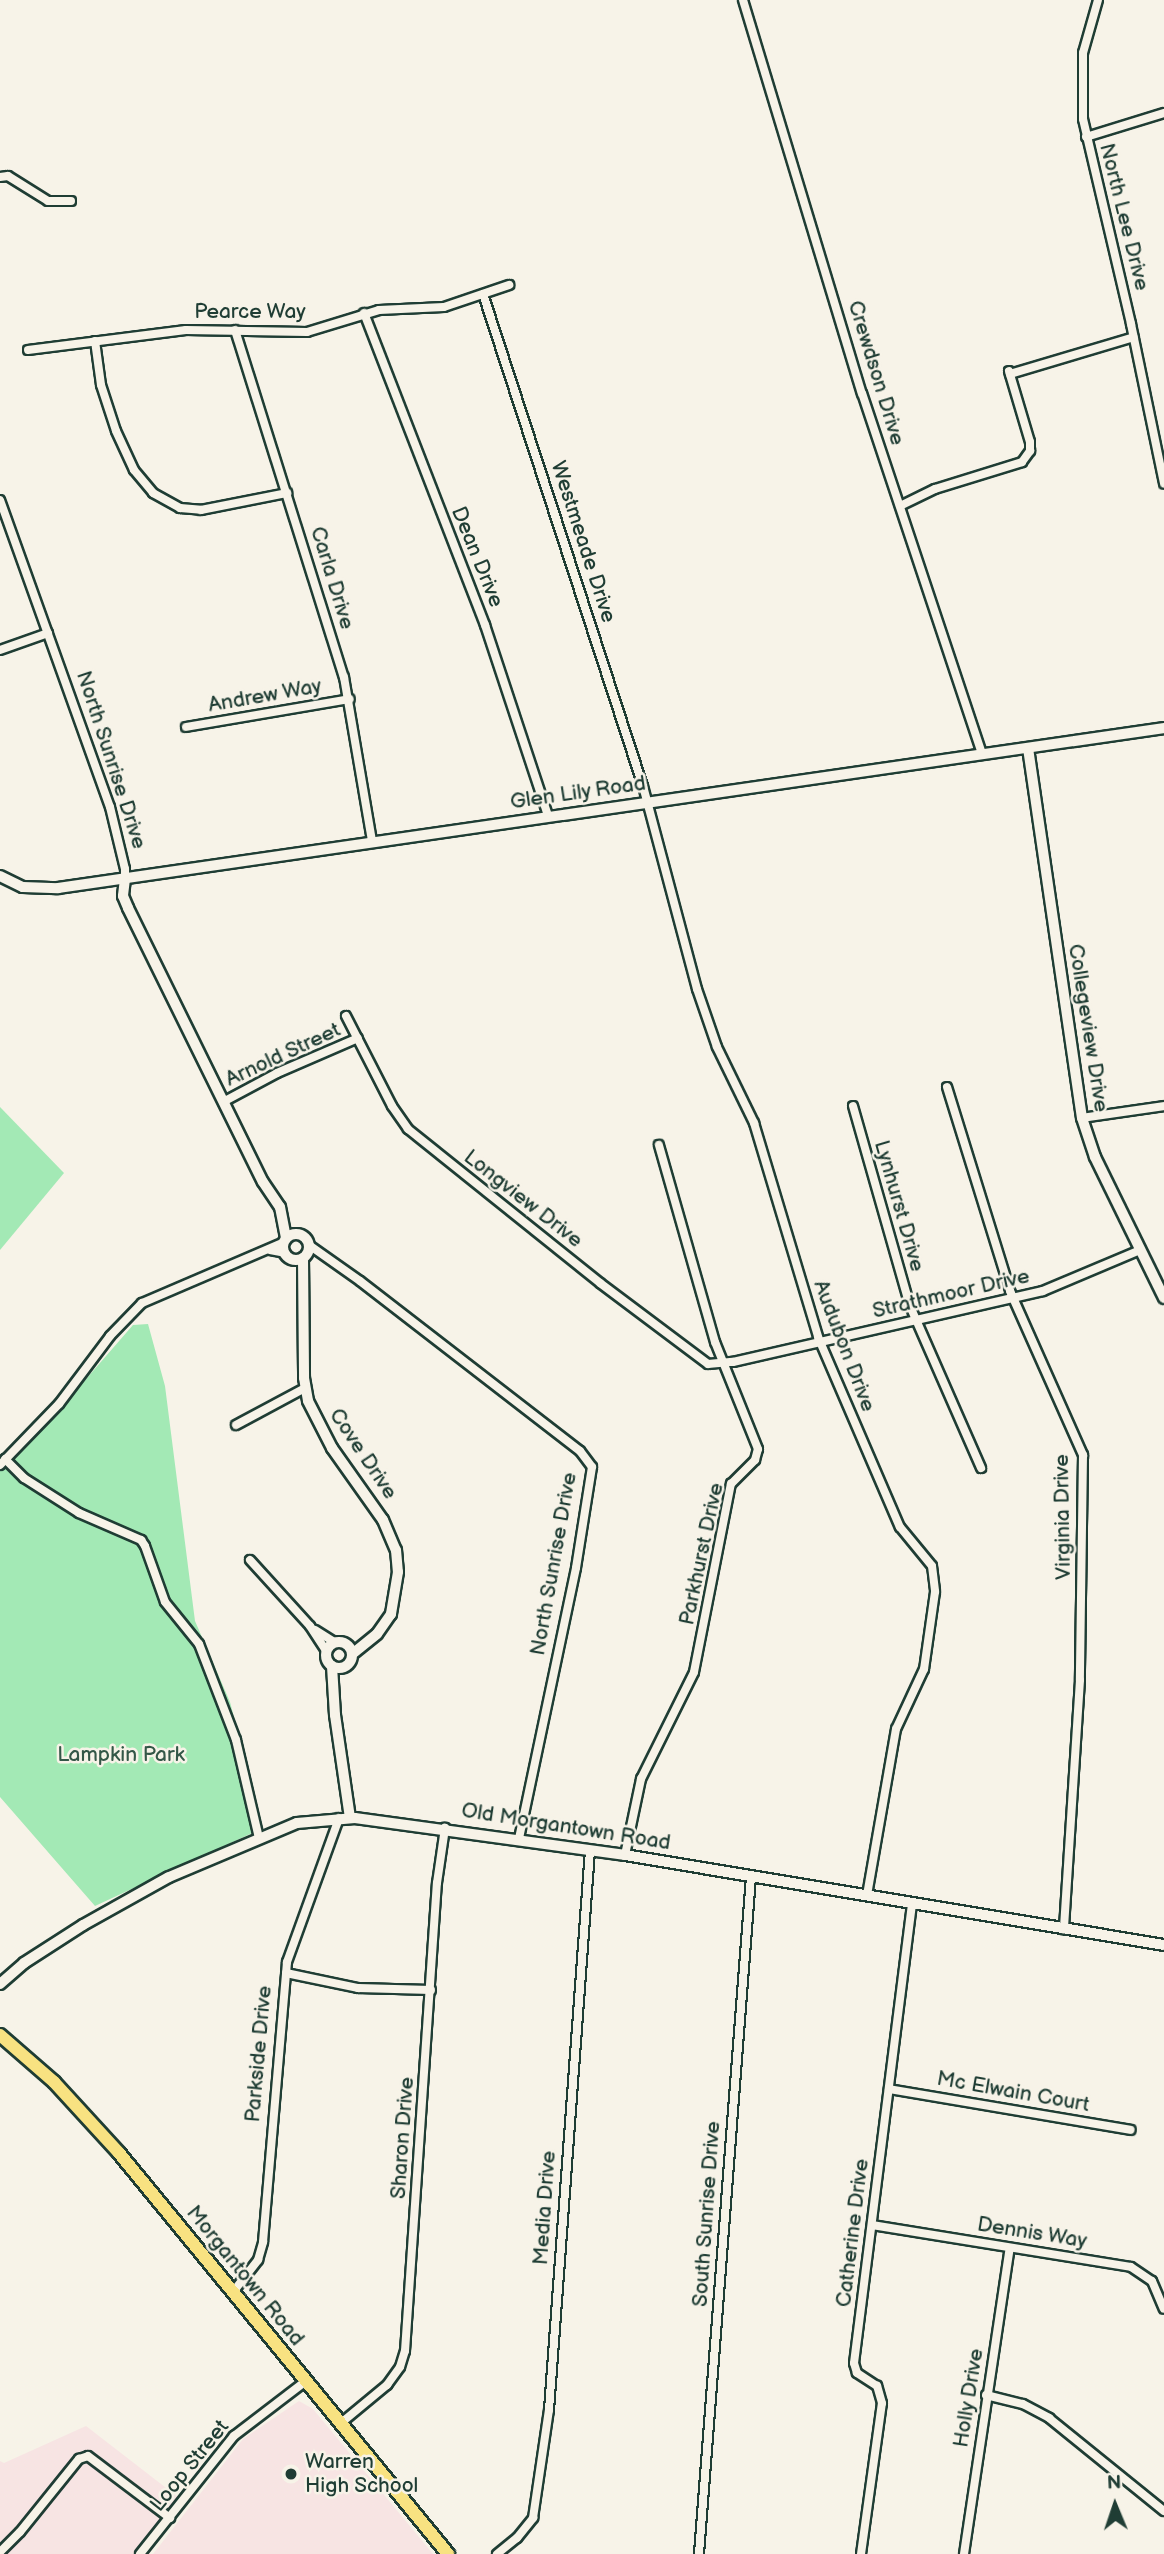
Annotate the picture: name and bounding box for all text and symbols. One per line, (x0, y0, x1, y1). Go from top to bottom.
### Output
street label: North Lee Drive (1094, 141, 1154, 293)
street label: Crewdson Drive (842, 298, 910, 448)
street label: Pearce Way (194, 299, 306, 325)
street label: Westmeade Drive (545, 458, 621, 626)
street label: Dean Drive (445, 503, 509, 611)
street label: Carla Drive (304, 524, 360, 632)
street label: North Sunrise Drive (70, 668, 152, 852)
street label: Andrew Way (206, 674, 324, 718)
street label: Glen Lily Road (508, 771, 648, 815)
street label: Collegeview Drive (1062, 942, 1114, 1114)
street label: Arnold Street (221, 1017, 345, 1093)
street label: Lynhurst Drive (868, 1138, 930, 1274)
street label: Longview Drive (459, 1145, 587, 1253)
street label: Strathmoor Drive (870, 1264, 1032, 1324)
street label: Audubon Drive (807, 1277, 881, 1415)
street label: Cove Drive (323, 1404, 403, 1504)
street label: Virginia Drive (1049, 1454, 1077, 1580)
street label: North Sunrise Drive (525, 1470, 583, 1658)
street label: Parkhurst Drive (675, 1481, 729, 1627)
park label: Lampkin Park (57, 1742, 185, 1768)
street label: Old Morgantown Road (460, 1798, 672, 1856)
street label: Parkside Drive (240, 1985, 278, 2123)
street label: Mc Elwain Court (935, 2066, 1091, 2118)
street label: Sharon Drive (386, 2076, 420, 2200)
street label: South Sunrise Drive (688, 2120, 726, 2308)
street label: Media Drive (528, 2150, 562, 2266)
street label: Catherine Drive (831, 2157, 875, 2309)
street label: Morgantown Road (181, 2201, 309, 2351)
street label: Dennis Way (975, 2212, 1089, 2254)
street label: Holly Drive (949, 2346, 989, 2450)
street label: Loop Street (145, 2415, 235, 2517)
place label: Warren High School (305, 2449, 419, 2499)
marker: Warren High School (283, 2466, 299, 2482)
north arrow (1080, 2470, 1150, 2540)
text: N (1107, 2472, 1122, 2495)

